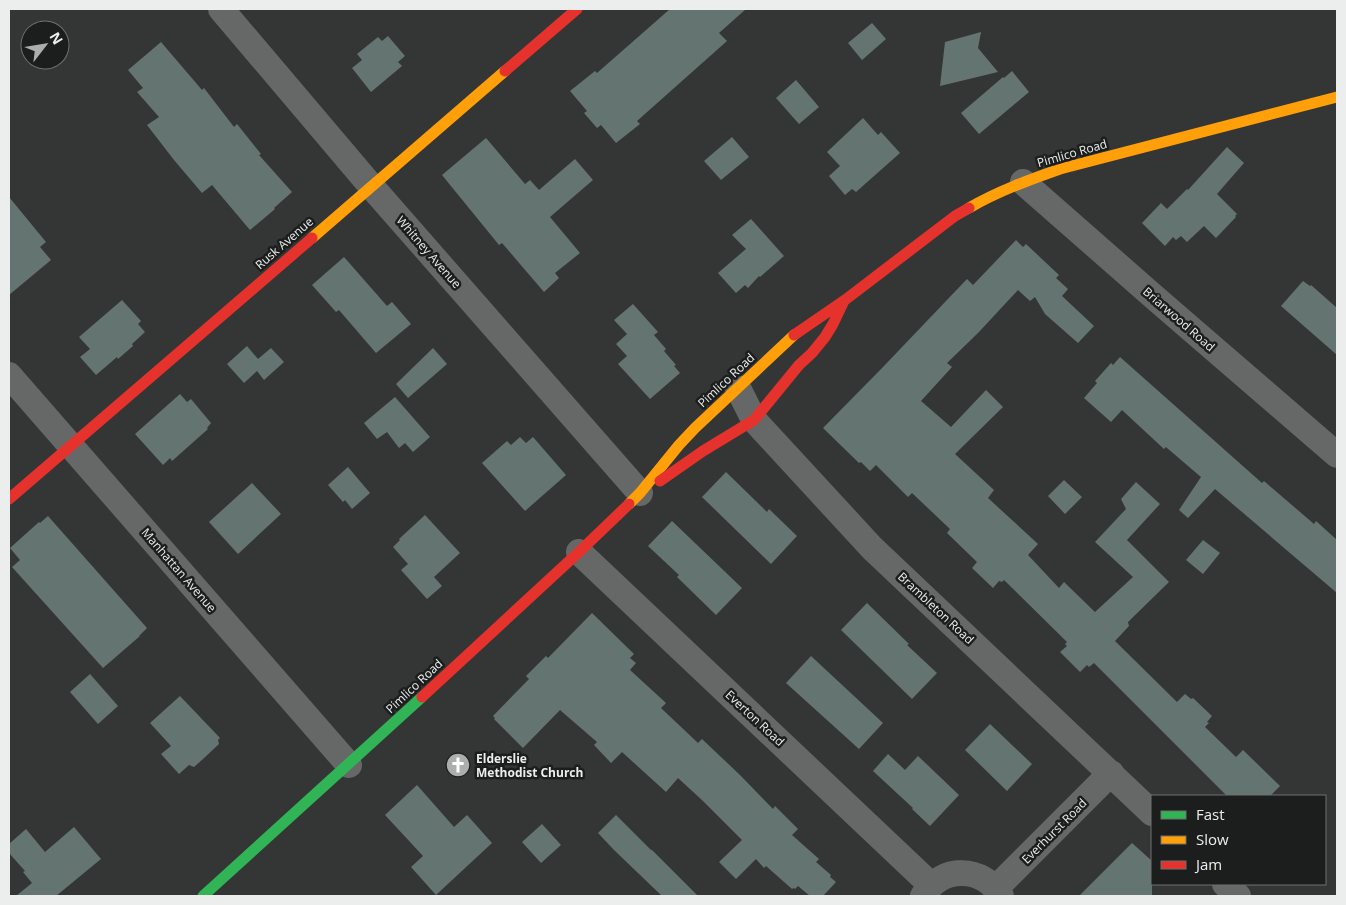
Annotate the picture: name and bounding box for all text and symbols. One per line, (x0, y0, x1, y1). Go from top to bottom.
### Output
north arrow (20, 20, 70, 70)
text: N (45, 28, 68, 48)
street label: Pimlico Road (1035, 135, 1109, 171)
street label: Whitney Avenue (393, 212, 465, 292)
street label: Rusk Avenue (251, 213, 317, 273)
street label: Briarwood Road (1139, 283, 1219, 355)
street label: Pimlico Road (694, 349, 758, 411)
street label: Manhattan Avenue (138, 524, 220, 616)
street label: Brambleton Road (894, 568, 978, 648)
street label: Pimlico Road (382, 655, 446, 717)
street label: Everton Road (722, 686, 788, 750)
place label: Elderslie Methodist Church (476, 750, 583, 781)
church icon: Elderslie Methodist Church (445, 752, 471, 778)
street label: Everhurst Road (1018, 795, 1090, 867)
legend (1151, 795, 1326, 885)
text: Fast (1196, 804, 1225, 824)
text: Slow (1196, 829, 1229, 849)
text: Jam (1194, 854, 1222, 874)

